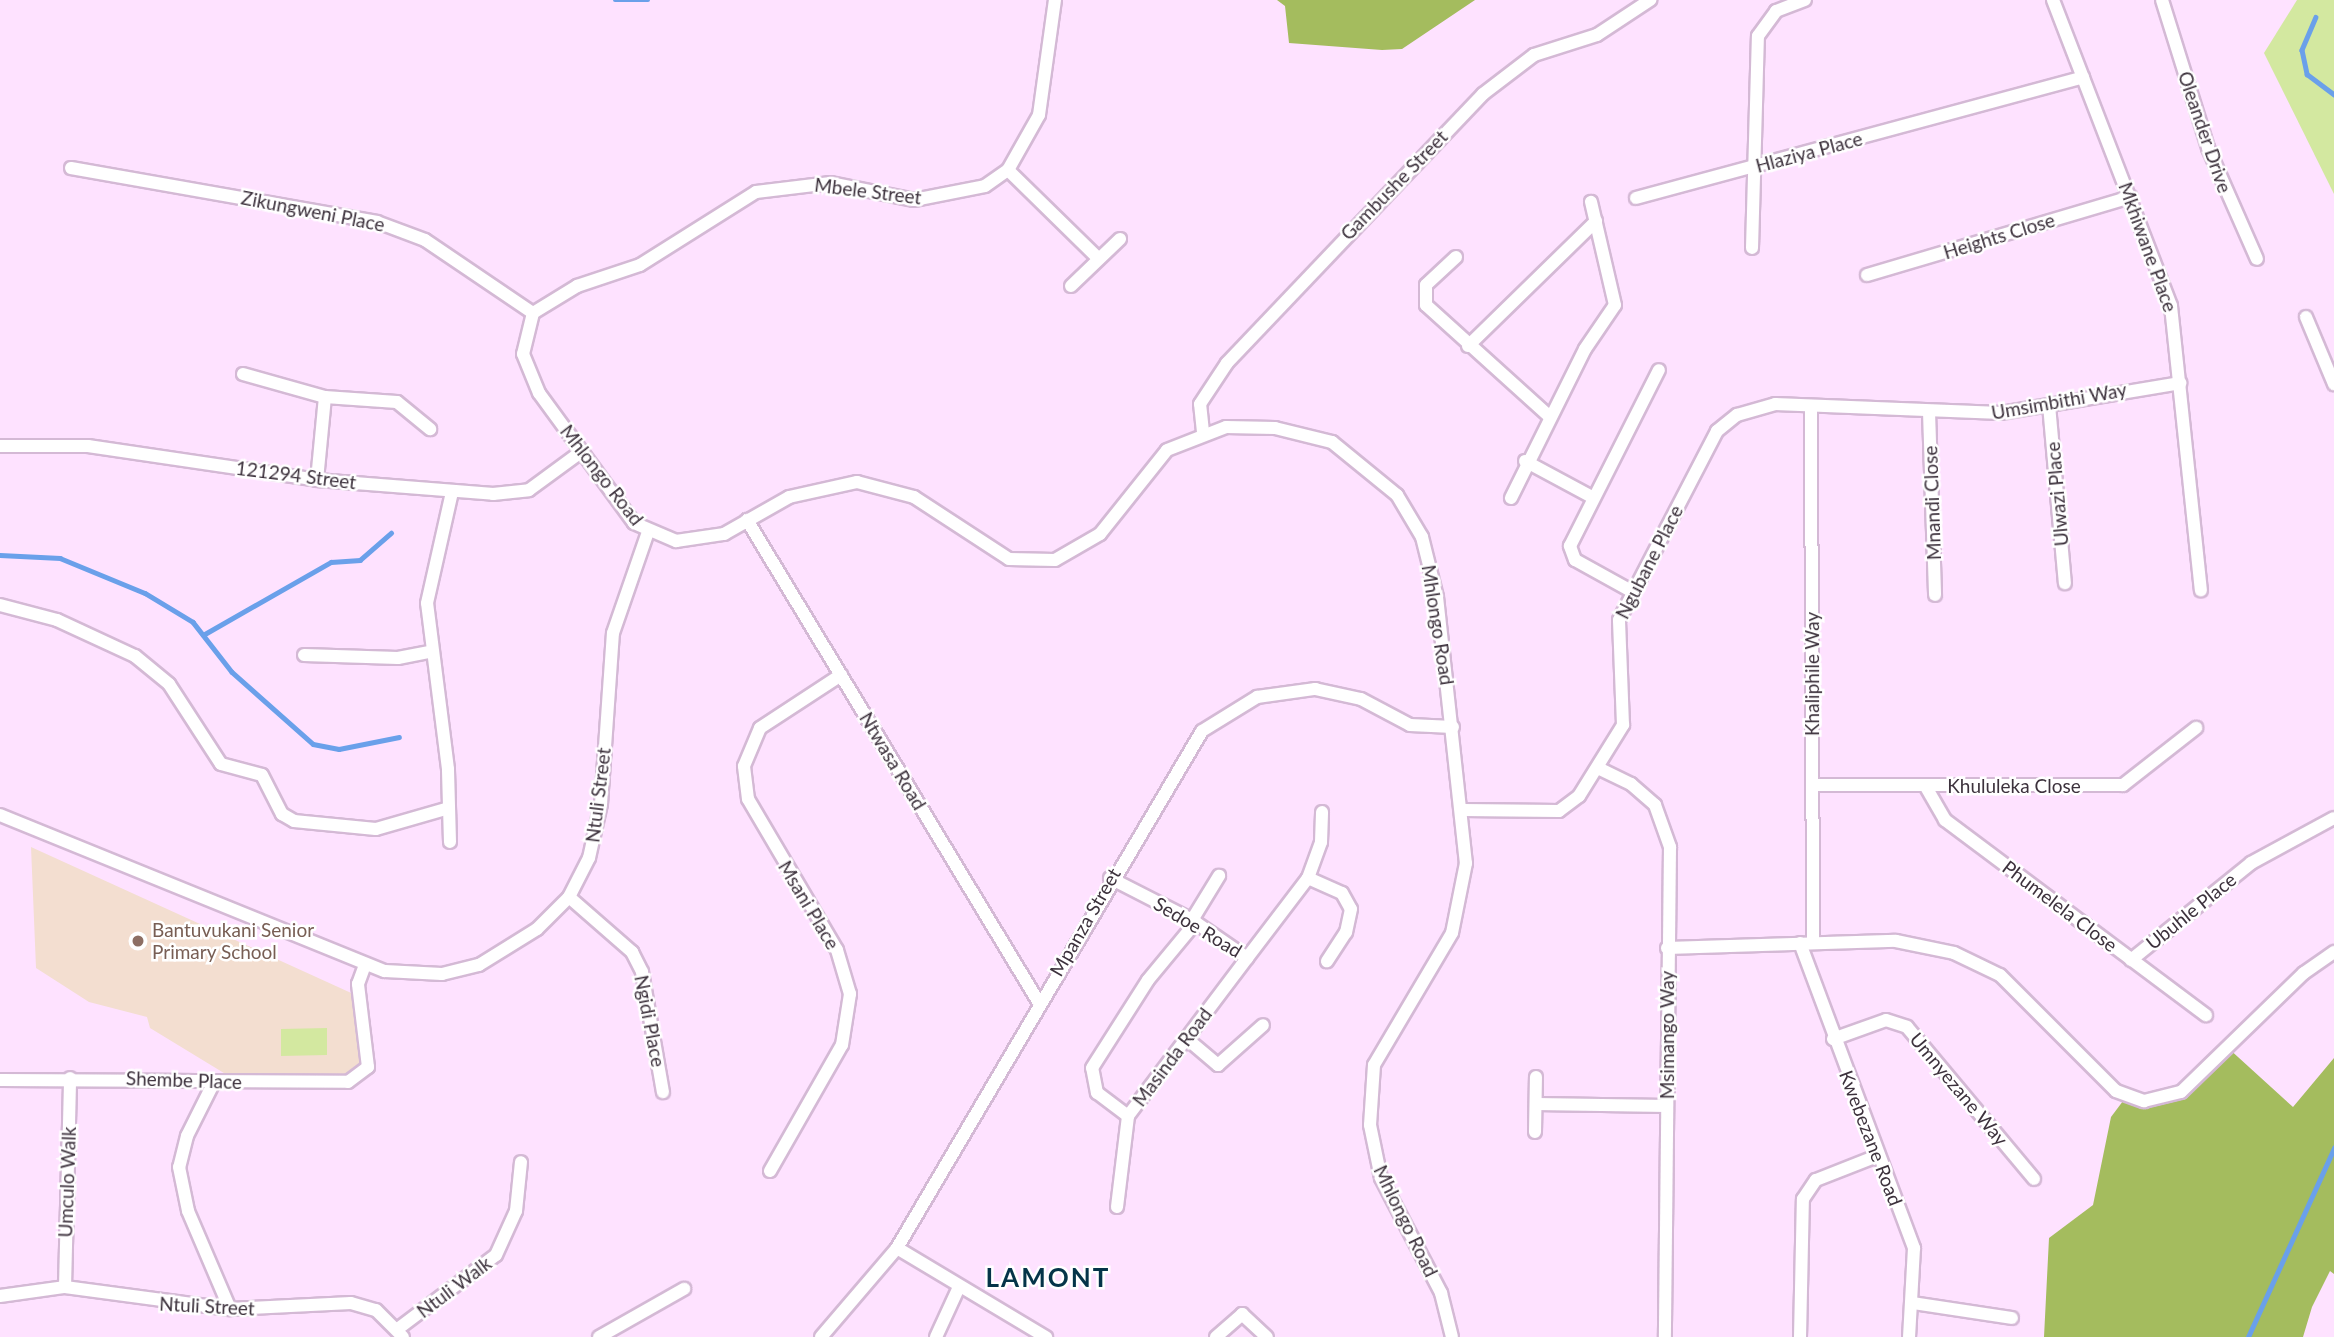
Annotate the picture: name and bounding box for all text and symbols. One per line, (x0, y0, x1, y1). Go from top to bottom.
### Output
street label: Oleander Drive (2173, 68, 2237, 196)
street label: Gambushe Street (1336, 125, 1452, 245)
street label: Hlaziya Place (1753, 127, 1865, 177)
street label: Mbele Street (813, 173, 923, 209)
street label: Mkhiwane Place (2114, 179, 2182, 315)
street label: Zikungweni Place (239, 186, 387, 236)
street label: Heights Close (1941, 208, 2057, 264)
street label: Umsimbithi Way (1989, 378, 2129, 424)
street label: Mhlongo Road (556, 420, 648, 530)
street label: Ulwazi Place (2041, 441, 2073, 547)
street label: Mnandi Close (1919, 445, 1945, 561)
street label: 121294 Street (235, 456, 357, 494)
street label: Ngubane Place (1611, 501, 1687, 623)
street label: Mhlongo Road (1417, 563, 1459, 687)
street label: Khaliphile Way (1801, 612, 1823, 736)
street label: Ntwasa Road (855, 708, 931, 814)
street label: Ntuli Street (581, 746, 615, 844)
street label: Khululeka Close (1947, 775, 2081, 797)
street label: Phumelela Close (1998, 855, 2122, 957)
street label: Msani Place (774, 857, 844, 953)
street label: Mpanza Street (1045, 864, 1125, 980)
street label: Ubuhle Place (2141, 868, 2241, 954)
street label: Sedoe Road (1150, 892, 1246, 962)
place label: Bantuvukani Senior Primary School (152, 919, 314, 963)
marker: Bantuvukani Senior Primary School (130, 933, 146, 949)
street label: Msimango Way (1656, 971, 1678, 1099)
street label: Ngidi Place (630, 973, 670, 1069)
street label: Masinda Road (1128, 1003, 1216, 1111)
street label: Umnyezane Way (1905, 1028, 2013, 1150)
street label: Shembe Place (126, 1067, 242, 1093)
street label: Kwebezane Road (1835, 1067, 1907, 1209)
street label: Umculo Walk (54, 1126, 80, 1238)
street label: Mhlongo Road (1369, 1161, 1443, 1281)
street label: Ntuli Walk (412, 1251, 496, 1323)
district label: LAMONT (986, 1262, 1110, 1294)
street label: Ntuli Street (159, 1292, 255, 1320)

